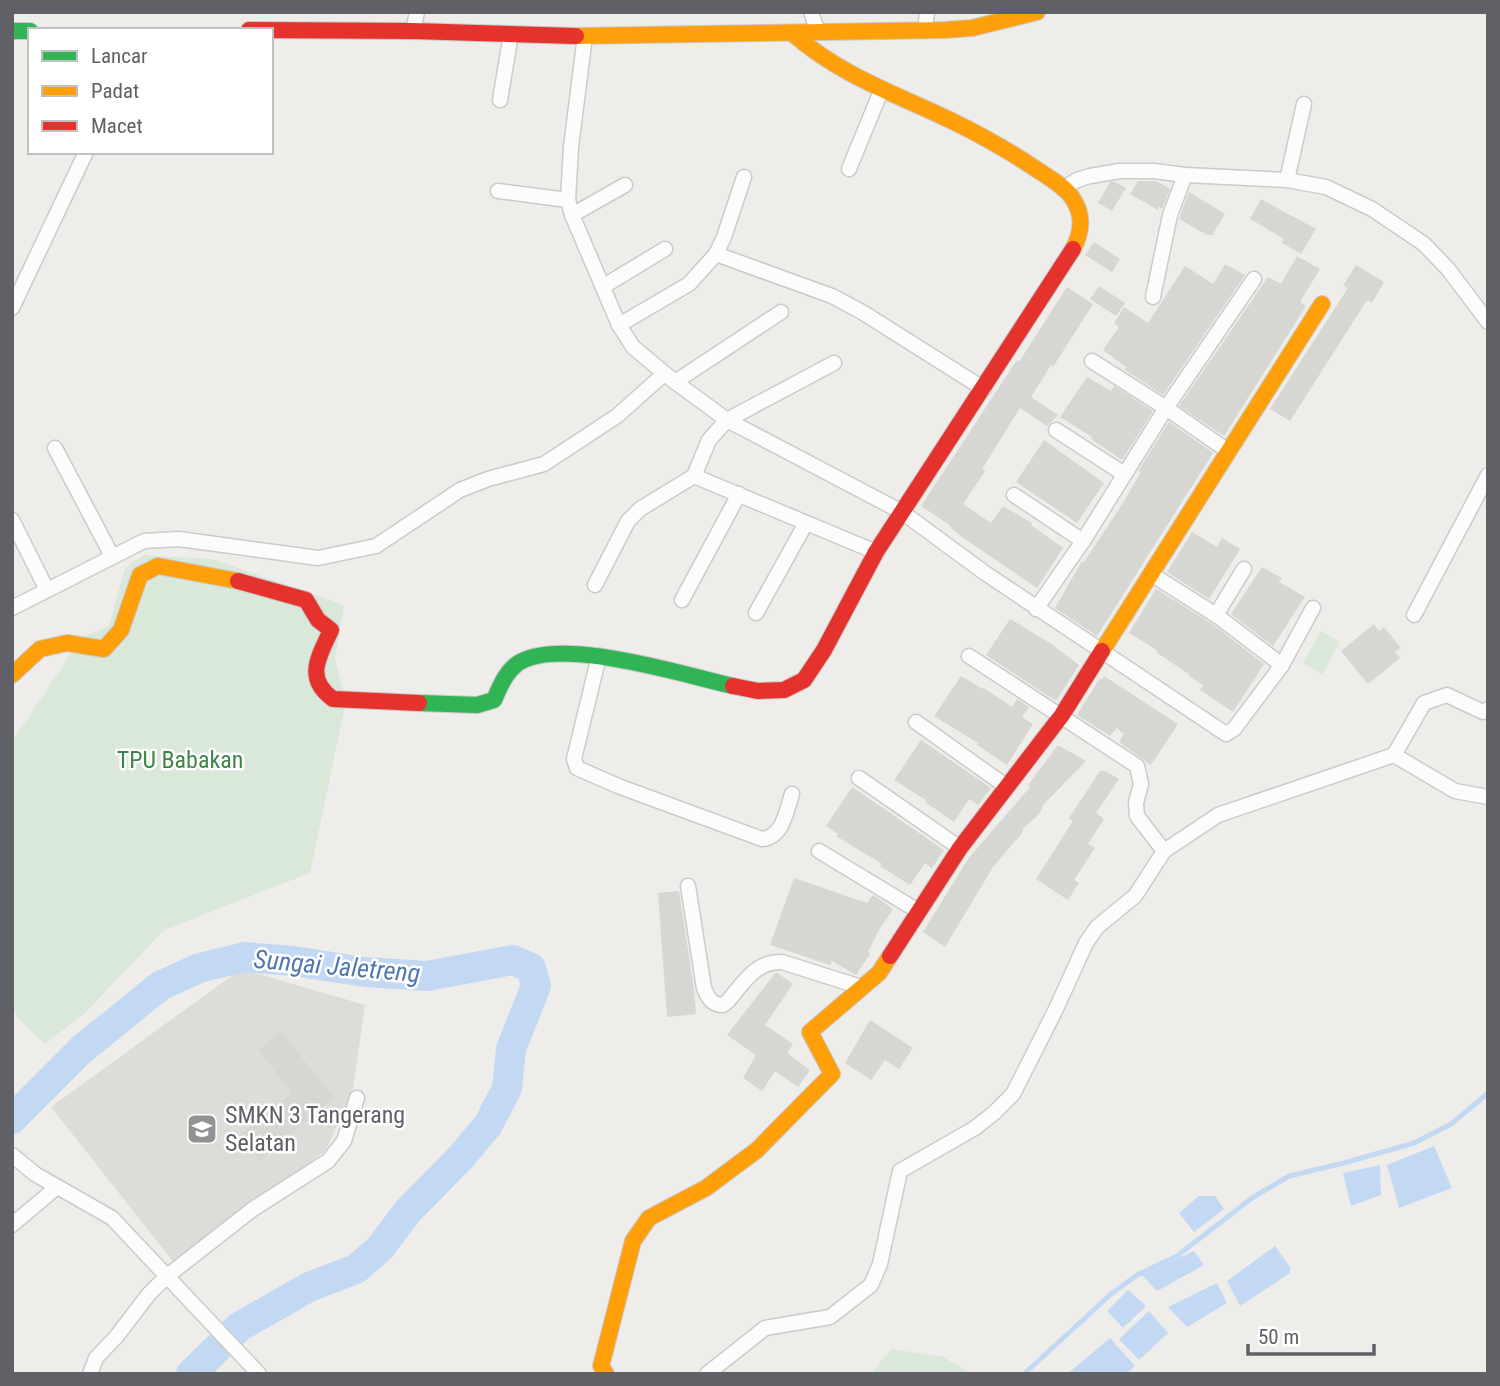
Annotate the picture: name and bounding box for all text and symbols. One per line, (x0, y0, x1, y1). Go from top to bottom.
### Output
legend (28, 28, 273, 154)
text: Lancar (91, 44, 147, 68)
text: Padat (91, 79, 139, 103)
text: Macet (91, 114, 143, 138)
park label: TPU Babakan (117, 746, 243, 774)
water label: Sungai Jaletreng (253, 944, 421, 988)
place label: SMKN 3 Tangerang Selatan (225, 1101, 405, 1157)
school or university icon: SMKN 3 Tangerang Selatan (185, 1112, 219, 1146)
scale bar (1248, 1312, 1374, 1356)
text: 50 m (1258, 1325, 1299, 1349)

